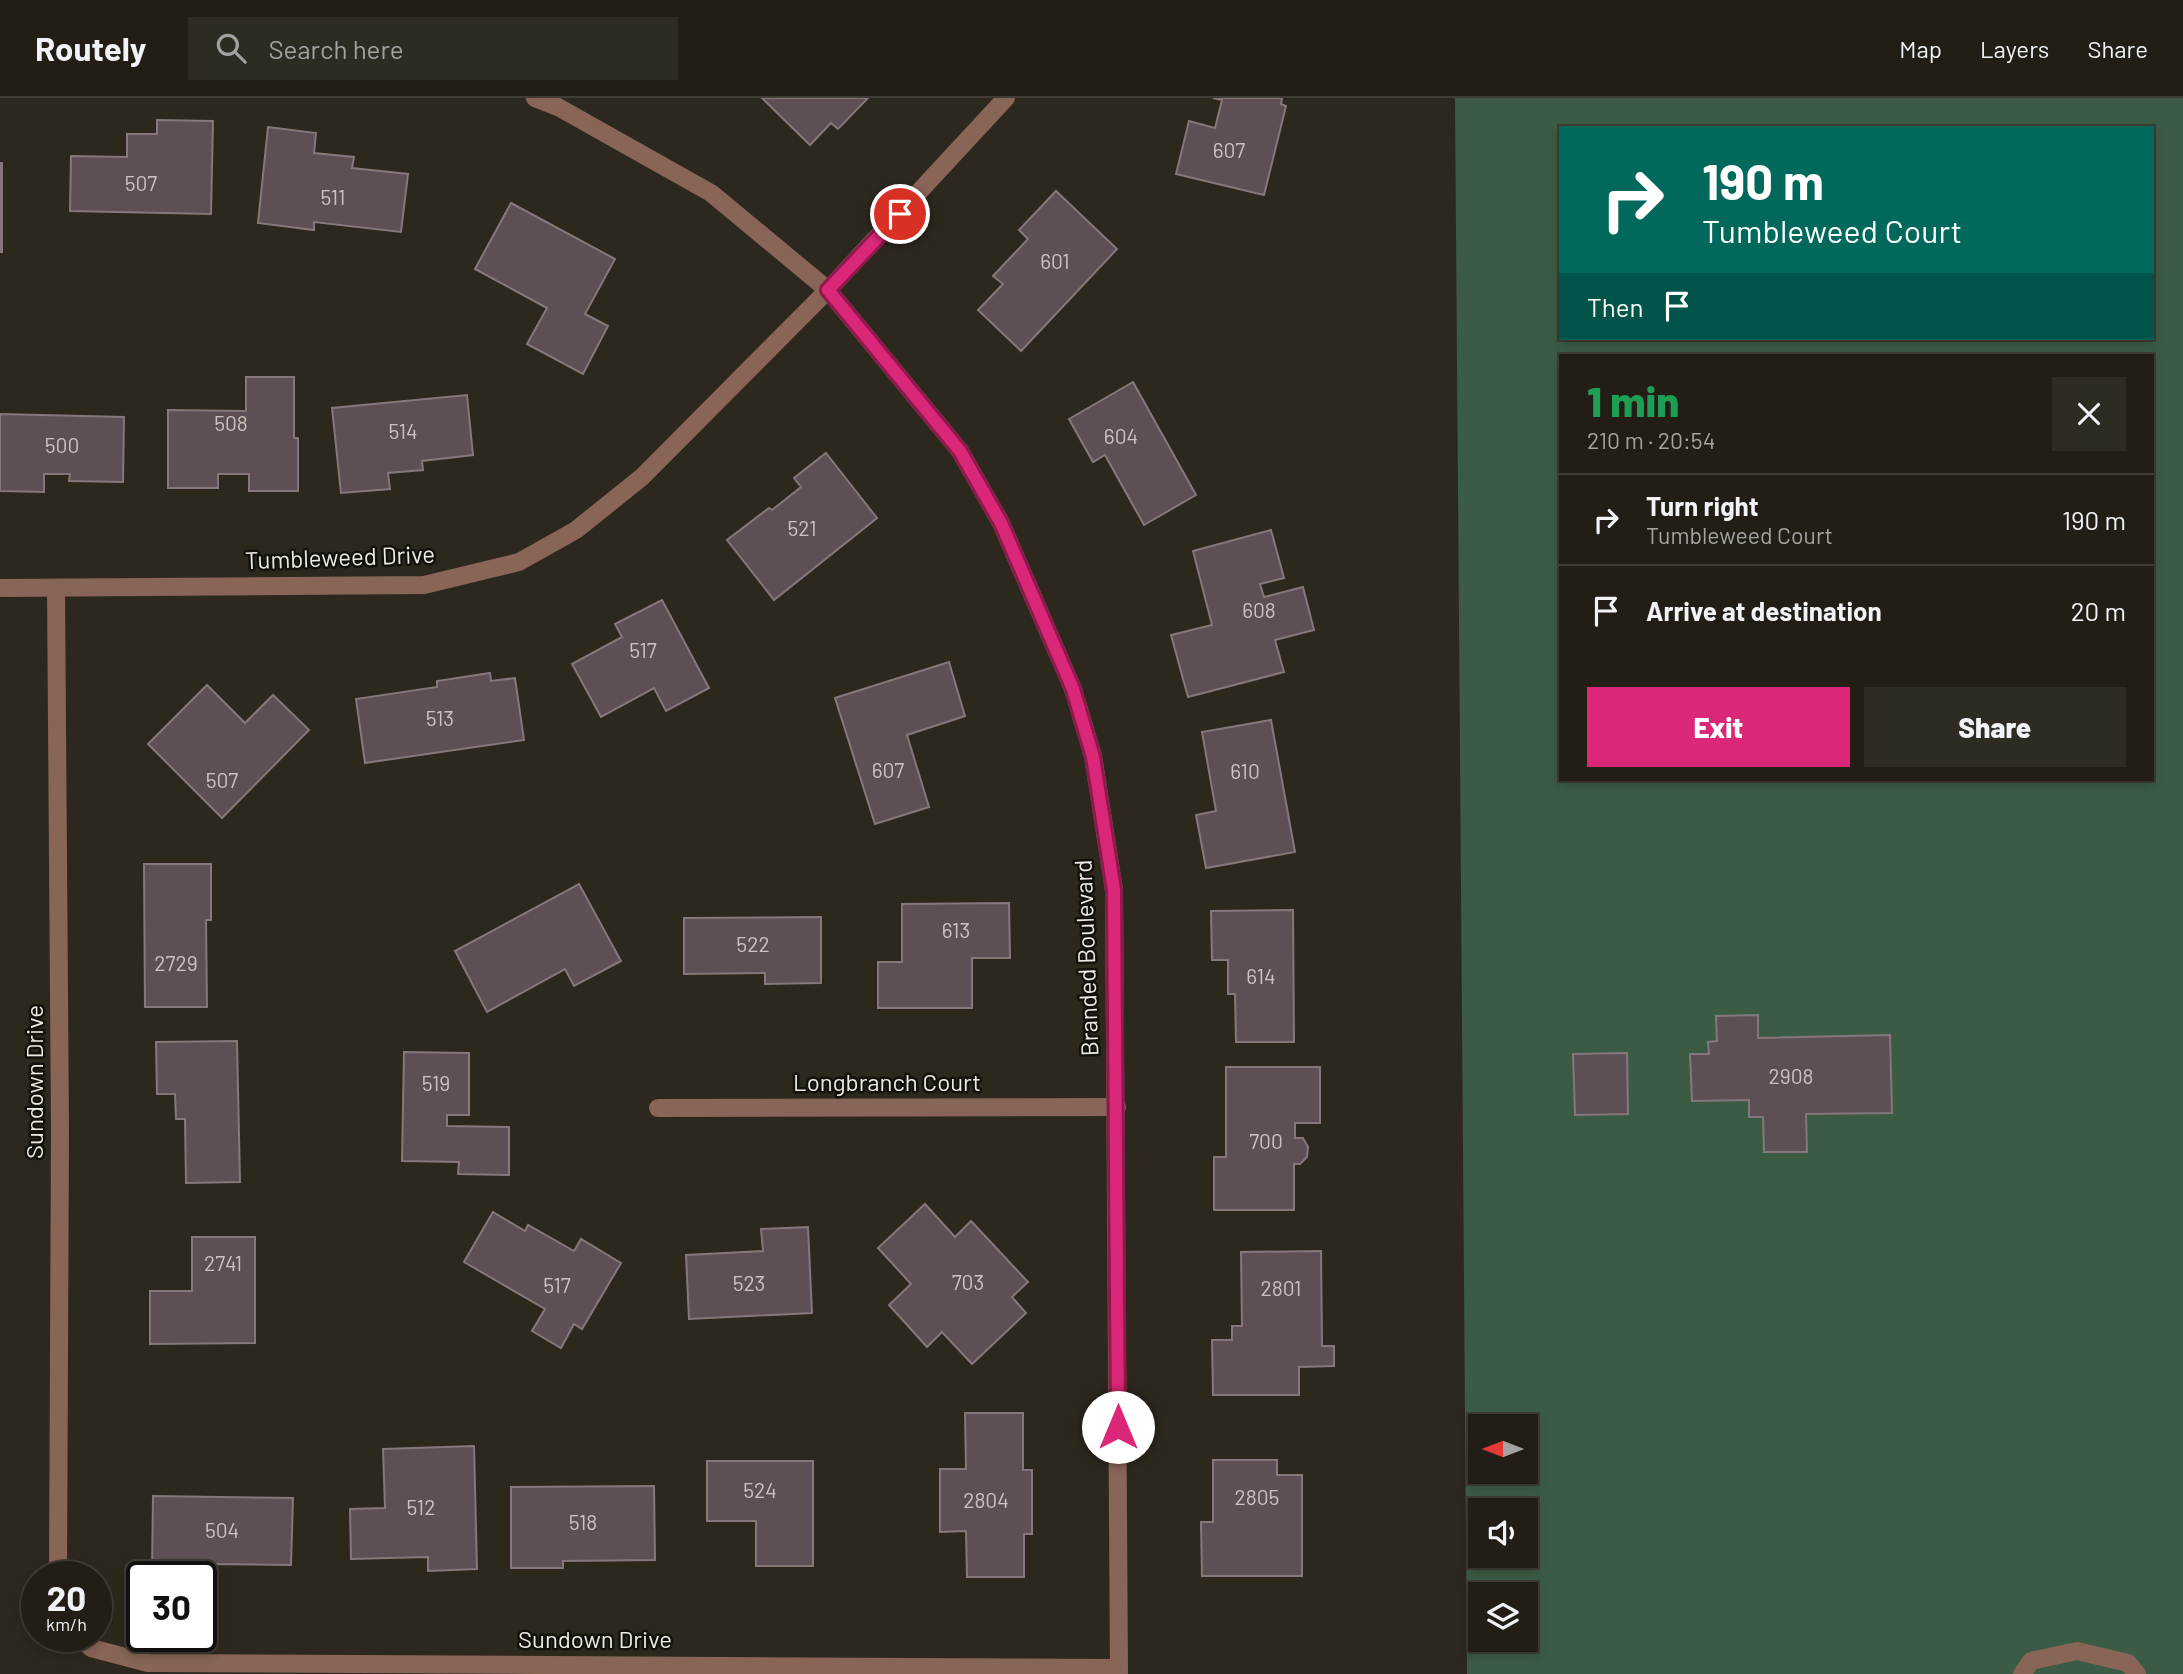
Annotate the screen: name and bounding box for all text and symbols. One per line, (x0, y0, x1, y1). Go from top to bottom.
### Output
search box (188, 17, 678, 80)
text: Routely (35, 28, 146, 68)
icon: search (212, 29, 250, 67)
text: Search here (268, 33, 404, 64)
text: Map (1899, 34, 1942, 63)
text: Layers (1980, 34, 2049, 63)
text: Share (2087, 34, 2148, 63)
house number: 607 (1213, 137, 1245, 162)
text: 190 m (1702, 151, 1824, 210)
icon: right (1587, 154, 1678, 245)
house number: 507 (125, 170, 157, 195)
house number: 511 (321, 184, 345, 209)
pin (870, 184, 930, 244)
icon: arrive (881, 195, 919, 233)
text: Tumbleweed Court (1702, 211, 1962, 249)
house number: 601 (1040, 248, 1070, 273)
icon: arrive (1658, 287, 1696, 325)
text: Then (1587, 291, 1644, 322)
text: 1 min (1587, 375, 1679, 425)
button: close (2052, 377, 2126, 451)
house number: 508 (214, 410, 248, 435)
house number: 514 (388, 418, 418, 443)
house number: 604 (1104, 423, 1138, 448)
text: 210 m · 20:54 (1587, 426, 1715, 454)
house number: 500 (45, 432, 79, 457)
text: Turn right (1646, 490, 1759, 521)
icon: right (1587, 501, 1625, 539)
text: 190 m (2062, 504, 2126, 535)
house number: 521 (787, 515, 817, 540)
text: Tumbleweed Court (1646, 521, 1833, 549)
street label: Tumbleweed Drive (244, 539, 436, 574)
icon: arrive (1587, 592, 1625, 630)
text: Arrive at destination (1646, 595, 1882, 626)
text: 20 m (2071, 595, 2126, 626)
house number: 608 (1242, 597, 1276, 622)
house number: 517 (629, 637, 657, 662)
button: Exit (1587, 687, 1850, 767)
button: Share (1864, 687, 2126, 767)
house number: 513 (426, 705, 454, 730)
house number: 607 (872, 757, 904, 782)
house number: 610 (1230, 758, 1260, 783)
house number: 507 (206, 767, 238, 792)
street label: Branded Boulevard (1068, 859, 1103, 1057)
house number: 613 (942, 917, 970, 942)
house number: 522 (736, 931, 770, 956)
house number: 2729 (154, 950, 198, 975)
house number: 614 (1246, 963, 1276, 988)
street label: Sundown Drive (19, 1005, 48, 1159)
house number: 2908 (1768, 1063, 1814, 1088)
street label: Longbranch Court (793, 1067, 981, 1096)
house number: 519 (422, 1070, 450, 1095)
house number: 700 (1249, 1128, 1283, 1153)
house number: 2741 (204, 1250, 242, 1275)
house number: 703 (952, 1269, 984, 1294)
house number: 523 (733, 1270, 765, 1295)
house number: 517 (543, 1272, 571, 1297)
house number: 2801 (1261, 1275, 1301, 1300)
position arrow (1081, 1390, 1155, 1464)
north arrow (1468, 1414, 1538, 1484)
map controls (1468, 1414, 1538, 1652)
house number: 524 (743, 1477, 777, 1502)
house number: 2805 (1235, 1484, 1279, 1509)
house number: 2804 (963, 1487, 1009, 1512)
house number: 512 (407, 1494, 435, 1519)
button: sound (1468, 1498, 1538, 1568)
house number: 518 (569, 1509, 597, 1534)
house number: 504 (205, 1517, 239, 1542)
speed limit sign: 30 (126, 1561, 217, 1652)
text: 20 (47, 1576, 86, 1618)
button: layers (1468, 1582, 1538, 1652)
text: km/h (46, 1613, 87, 1635)
street label: Sundown Drive (518, 1624, 672, 1653)

